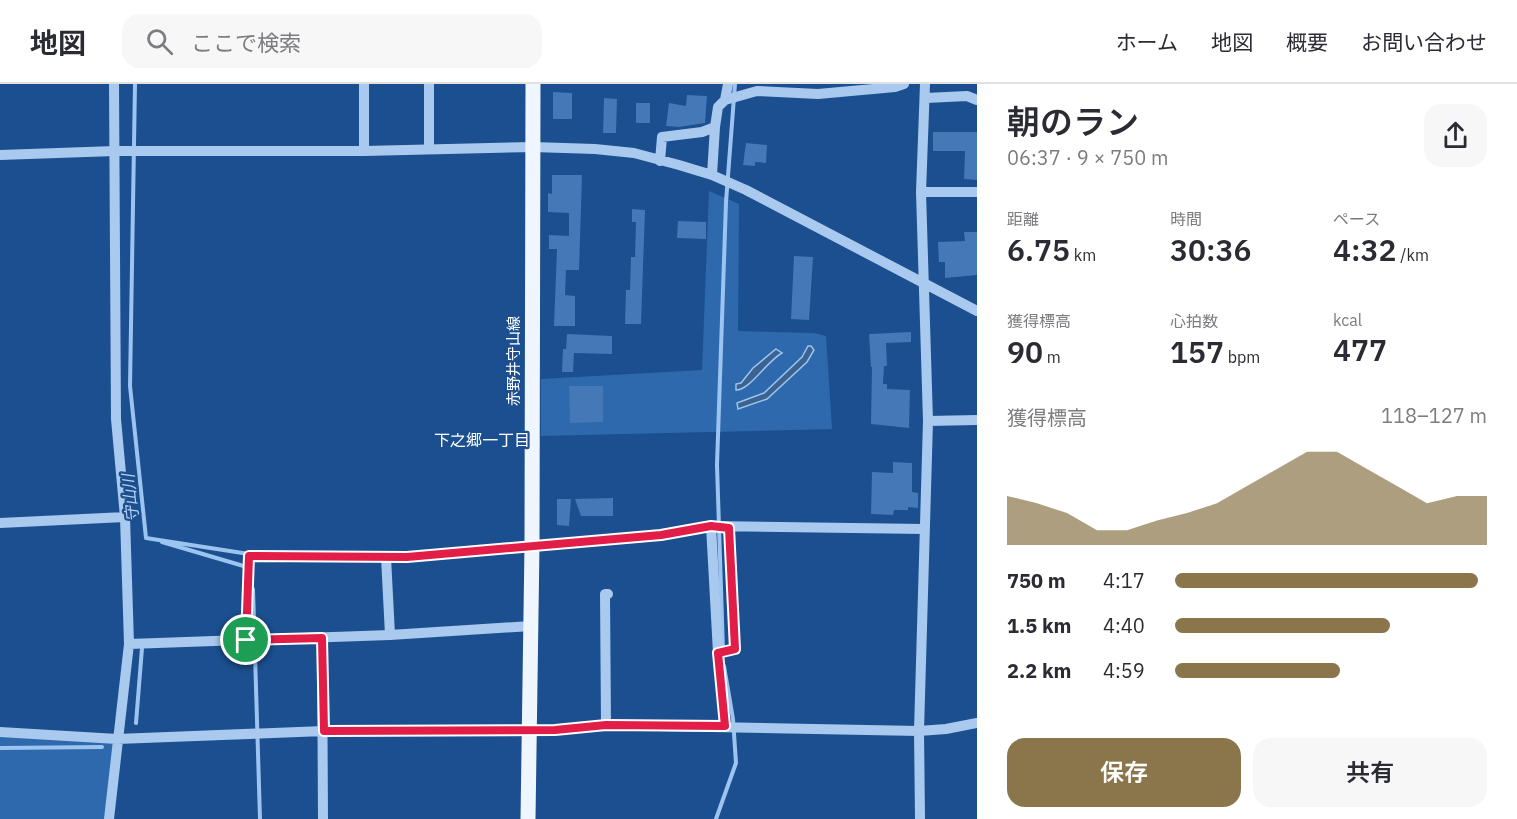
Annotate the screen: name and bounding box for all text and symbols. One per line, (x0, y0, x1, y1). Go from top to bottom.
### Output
search box (122, 14, 542, 68)
text: 地図 (30, 24, 86, 61)
icon: search (143, 25, 176, 58)
text: ここで検索 (191, 28, 301, 57)
text: ホーム (1116, 28, 1178, 56)
text: 地図 (1211, 28, 1253, 56)
text: 概要 (1286, 28, 1328, 56)
text: お問い合わせ (1361, 28, 1487, 56)
text: 朝のラン (1007, 100, 1139, 143)
button: share (1424, 104, 1487, 167)
text: 06:37 · 9 × 750 m (1007, 144, 1168, 171)
text: 距離 (1007, 209, 1039, 229)
text: 時間 (1170, 209, 1202, 229)
text: ペース (1333, 209, 1380, 229)
text: 6.75 (1007, 230, 1070, 269)
text: 30:36 (1170, 230, 1252, 269)
text: 4:32 (1333, 230, 1397, 269)
text: km (1070, 245, 1096, 265)
text: /km (1397, 245, 1429, 265)
text: kcal (1333, 310, 1362, 330)
text: 獲得標高 (1007, 311, 1071, 331)
text: 心拍数 (1170, 311, 1218, 331)
street label: 赤野井守山線 (504, 316, 523, 406)
text: 477 (1333, 330, 1387, 369)
text: 90 (1007, 332, 1043, 371)
text: 157 (1170, 332, 1224, 371)
text: m (1043, 347, 1061, 367)
text: bpm (1224, 347, 1260, 367)
text: 118–127 m (1381, 402, 1487, 429)
text: 獲得標高 (1007, 404, 1087, 431)
district label: 下之郷一丁目 (434, 430, 530, 450)
water label: 守山川 (117, 471, 142, 523)
text: 750 m (1007, 567, 1066, 594)
text: 4:17 (1103, 567, 1145, 594)
text: 1.5 km (1007, 612, 1071, 639)
text: 4:40 (1103, 612, 1145, 639)
pin (220, 614, 271, 665)
icon: arrive (229, 623, 262, 656)
text: 2.2 km (1007, 657, 1071, 684)
text: 4:59 (1103, 657, 1145, 684)
button: 保存 (1007, 738, 1241, 807)
button: 共有 (1253, 738, 1487, 807)

